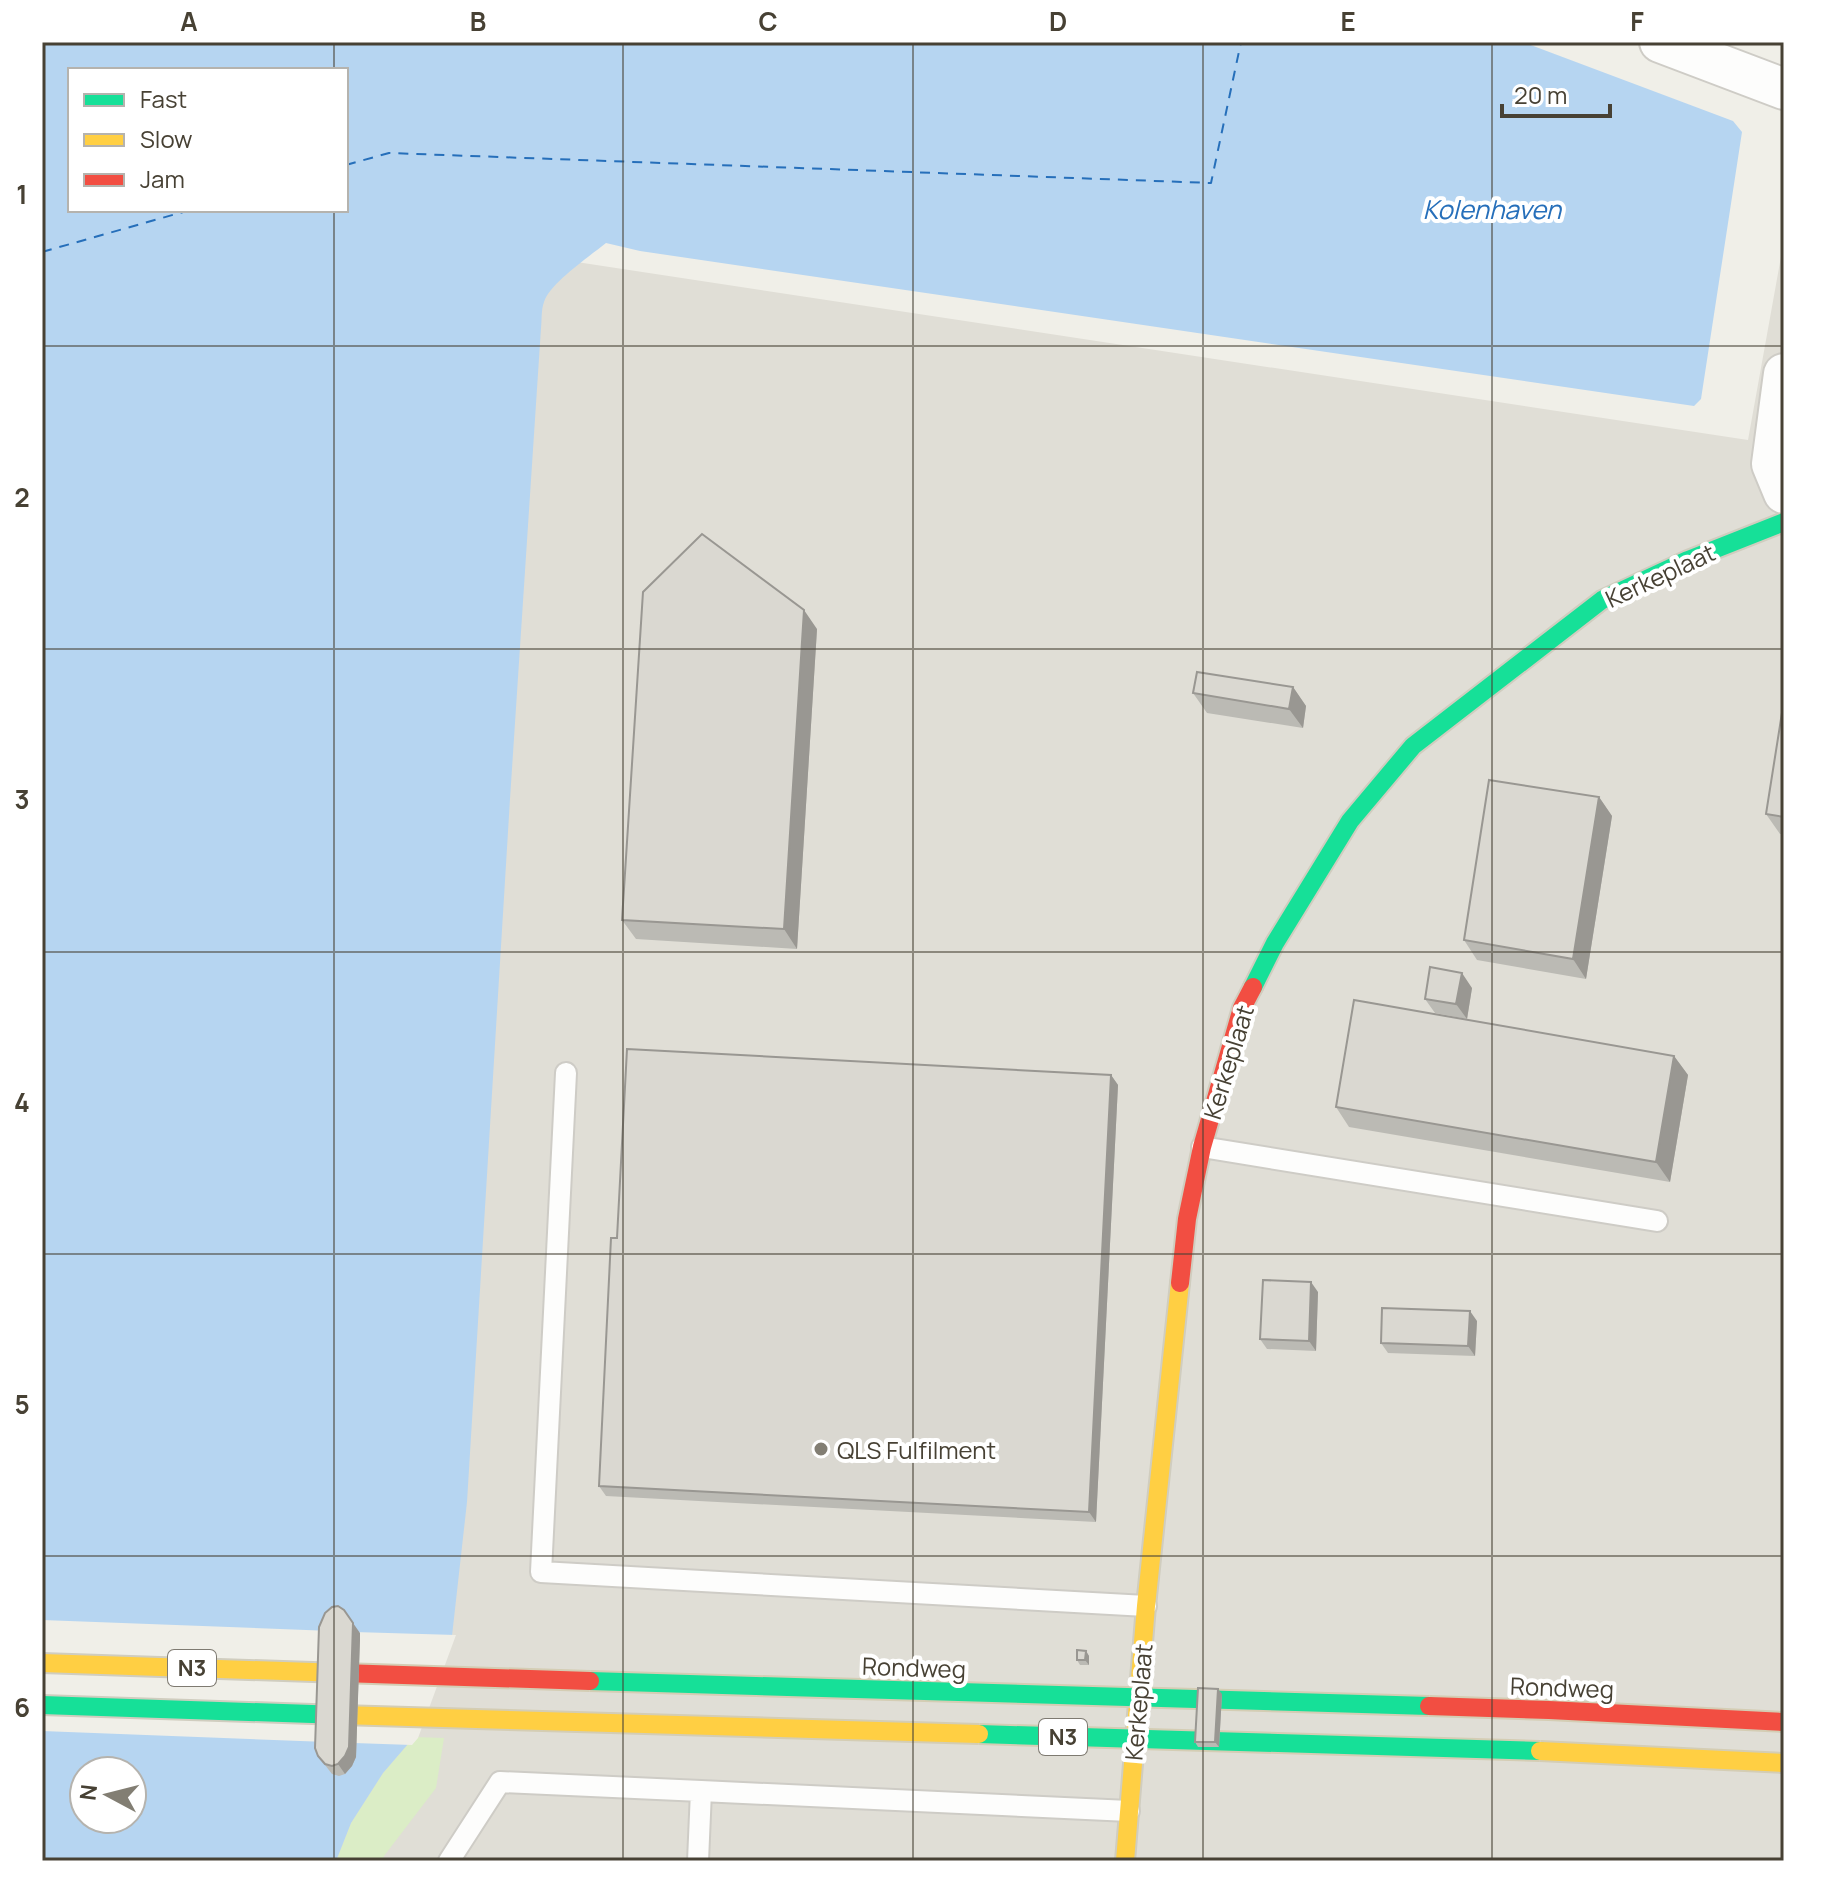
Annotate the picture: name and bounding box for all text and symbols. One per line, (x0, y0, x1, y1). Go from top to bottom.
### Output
text: A (180, 3, 198, 39)
text: B (470, 3, 486, 39)
text: C (758, 3, 778, 39)
text: D (1049, 3, 1067, 39)
text: E (1340, 3, 1356, 39)
text: F (1630, 3, 1644, 39)
legend (68, 68, 348, 212)
scale bar (1502, 68, 1610, 118)
text: 20 m (1514, 78, 1567, 111)
text: Fast (140, 82, 187, 115)
text: Slow (140, 122, 193, 155)
text: Jam (140, 162, 185, 195)
text: 1 (16, 176, 28, 212)
water label: Kolenhaven (1423, 191, 1563, 227)
text: 2 (14, 479, 30, 515)
street label: Kerkeplaat (1600, 535, 1720, 615)
text: 3 (14, 781, 30, 817)
street label: Kerkeplaat (1195, 1001, 1261, 1123)
text: 4 (14, 1084, 30, 1120)
text: 5 (14, 1386, 30, 1422)
place label: QLS Fulfilment (837, 1433, 996, 1466)
marker: QLS Fulfilment (812, 1440, 830, 1458)
street label: Kerkeplaat (1116, 1642, 1160, 1762)
street label: Rondweg (862, 1649, 966, 1685)
road number: N3 (168, 1650, 216, 1686)
street label: Rondweg (1510, 1669, 1614, 1705)
text: 6 (14, 1689, 30, 1725)
road number: N3 (1039, 1719, 1087, 1755)
north arrow (68, 1755, 148, 1835)
text: N (72, 1783, 104, 1802)

